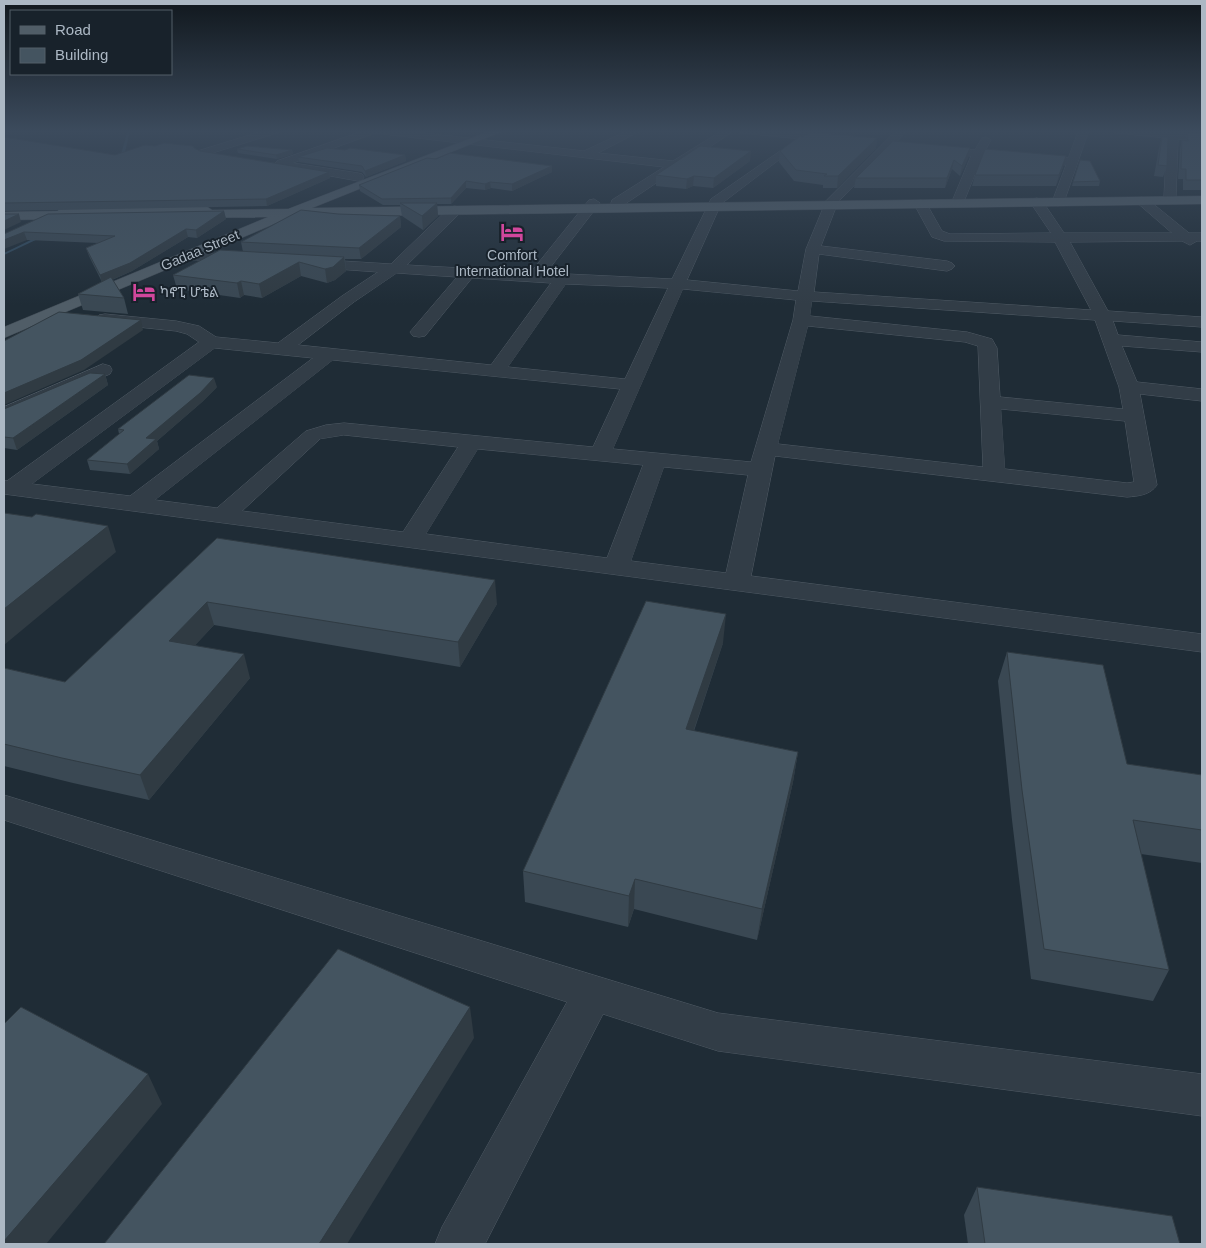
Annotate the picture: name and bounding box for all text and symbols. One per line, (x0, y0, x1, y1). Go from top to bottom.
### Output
legend (10, 10, 172, 75)
text: Road (55, 21, 91, 38)
text: Building (55, 46, 108, 63)
hotel icon: Comfort International Hotel (499, 219, 525, 245)
street label: Gadaa Street (159, 226, 242, 274)
place label: Comfort International Hotel (455, 247, 569, 279)
hotel icon: ካኖፒ ሆቴል (131, 279, 157, 305)
place label: ካኖፒ ሆቴል (160, 284, 219, 300)

